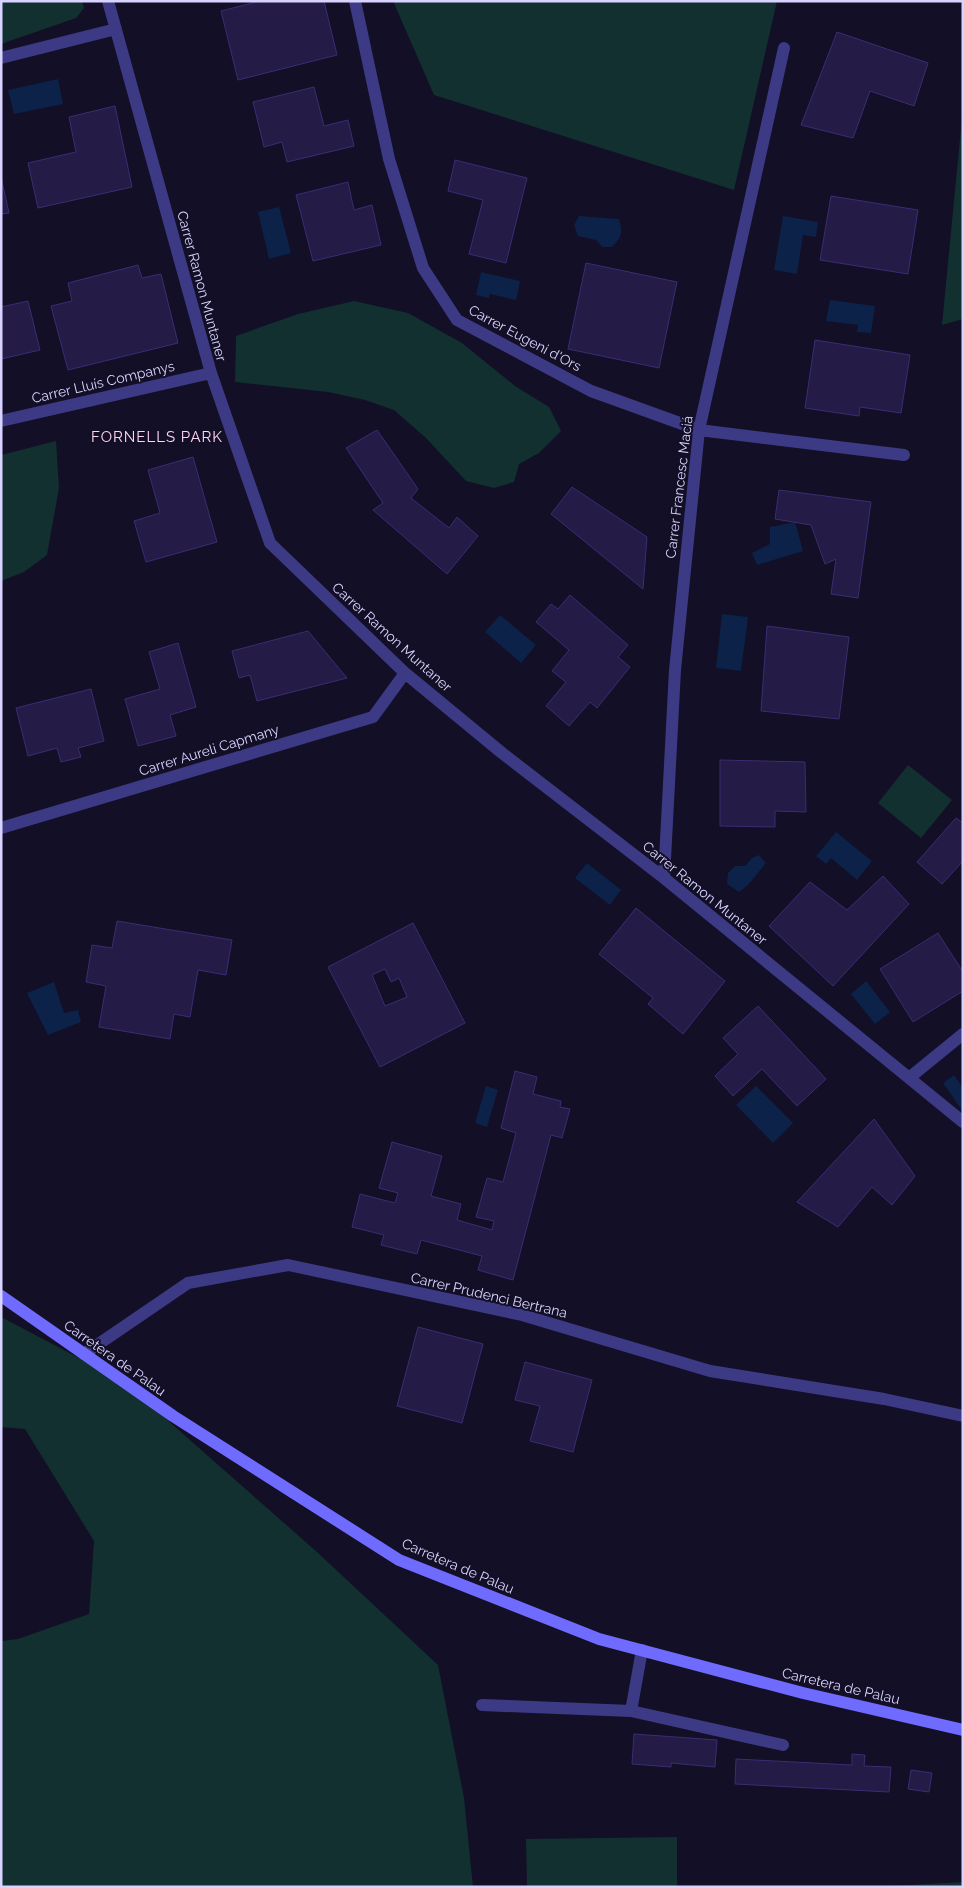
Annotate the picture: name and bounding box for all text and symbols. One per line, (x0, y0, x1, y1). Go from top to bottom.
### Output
street label: Carrer Ramon Muntaner (174, 209, 230, 363)
street label: Carrer Eugeni d'Ors (466, 302, 584, 375)
street label: Carrer Lluís Companys (30, 358, 176, 406)
street label: Carrer Francesc Maciá (662, 415, 696, 559)
district label: FORNELLS PARK (91, 428, 223, 446)
street label: Carrer Ramon Muntaner (329, 579, 455, 695)
street label: Carrer Aureli Capmany (137, 721, 281, 779)
street label: Carrer Ramon Muntaner (640, 838, 770, 948)
street label: Carrer Prudenci Bertrana (409, 1269, 569, 1321)
street label: Carretera de Palau (61, 1317, 169, 1399)
street label: Carretera de Palau (399, 1535, 517, 1597)
street label: Carretera de Palau (781, 1665, 901, 1707)

